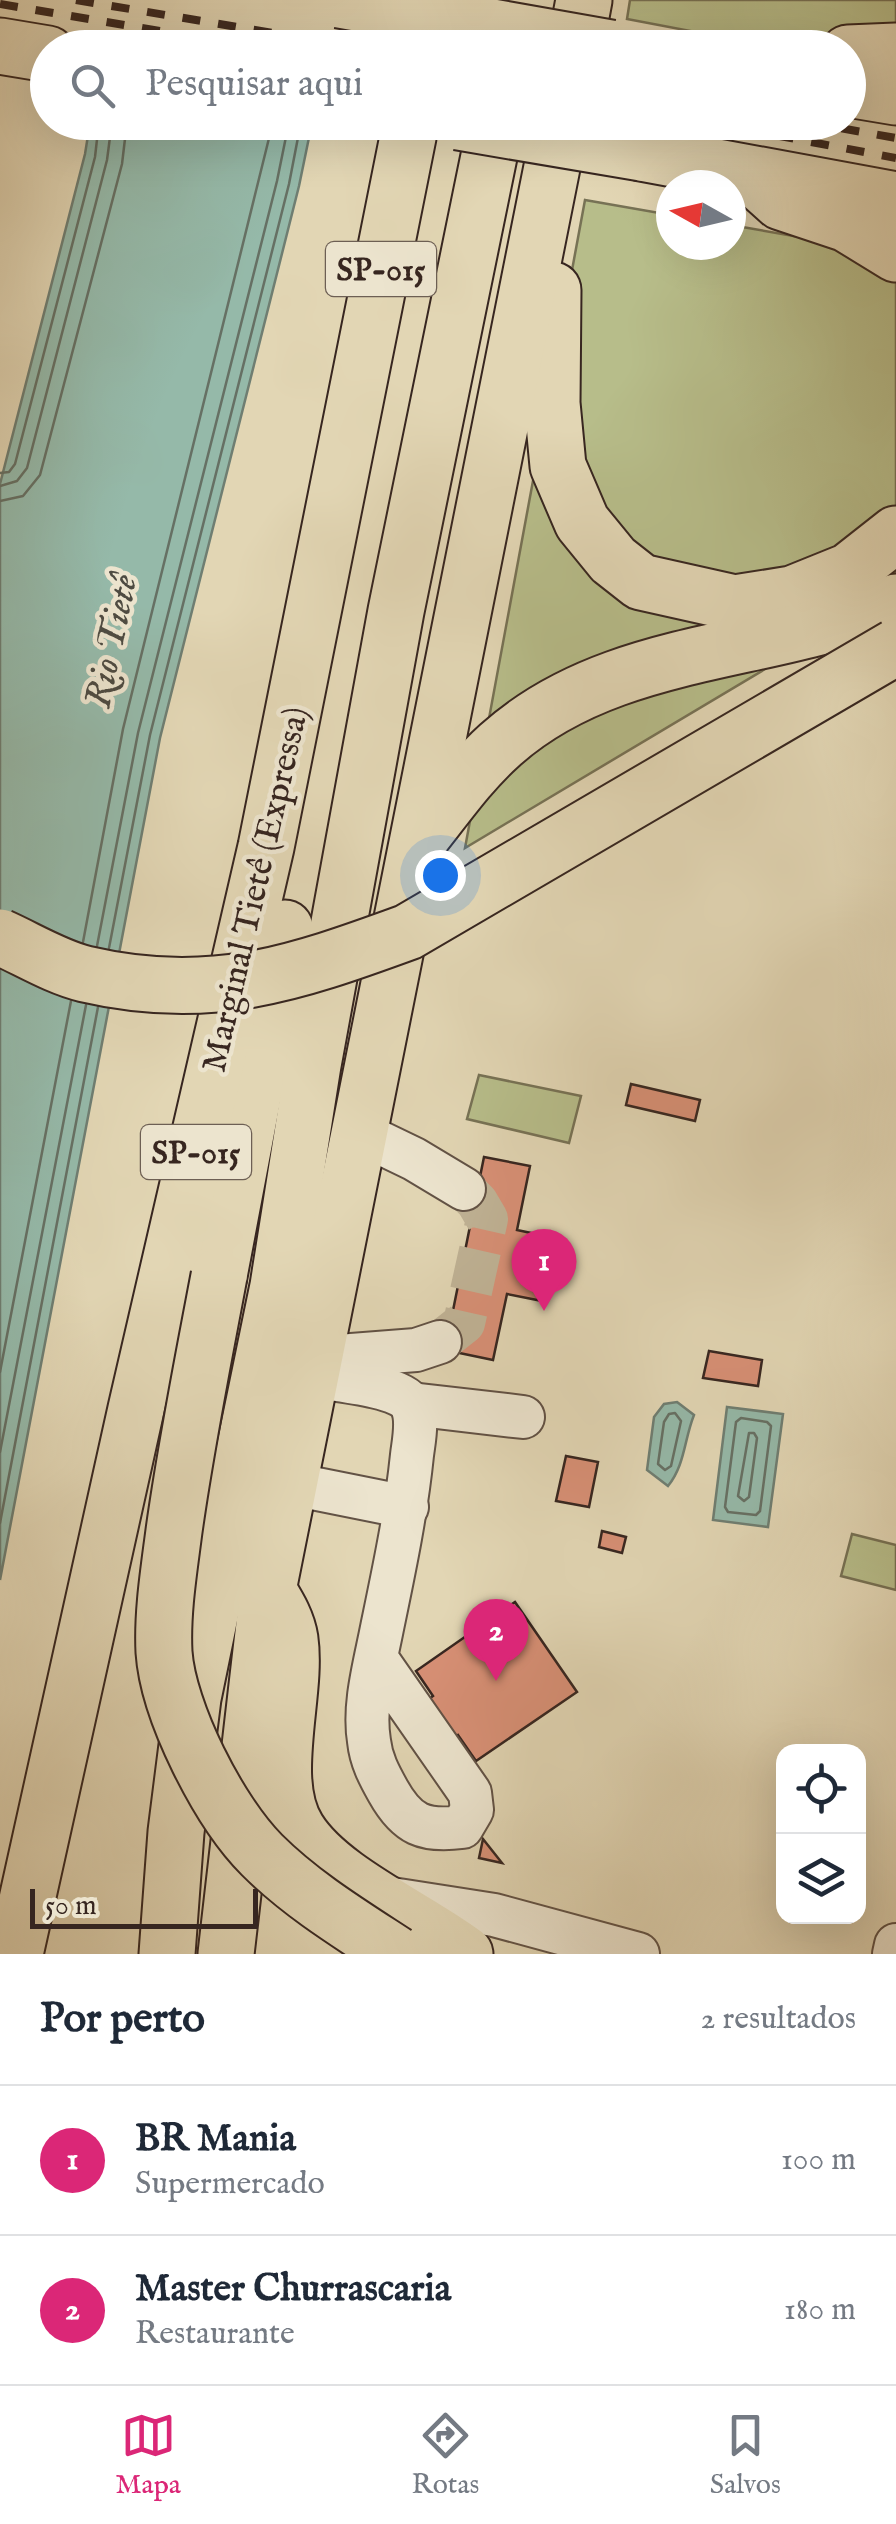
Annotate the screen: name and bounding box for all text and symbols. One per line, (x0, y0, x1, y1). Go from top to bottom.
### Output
search box (30, 30, 866, 140)
icon: search (65, 58, 120, 113)
text: Pesquisar aqui (145, 61, 363, 109)
north arrow (656, 170, 746, 260)
road number: SP-015 (326, 242, 436, 296)
water label: Rio Tietê (75, 568, 151, 713)
street label: Marginal Tietê (Expressa) (192, 702, 320, 1077)
your location (415, 850, 466, 901)
road number: SP-015 (141, 1125, 251, 1179)
pin: 1 (512, 1228, 576, 1311)
pin: 2 (464, 1598, 528, 1681)
map controls (776, 1744, 866, 1924)
button: locate (776, 1744, 866, 1834)
button: layers (776, 1834, 866, 1924)
scale bar (30, 1884, 258, 1928)
text: 50 m (45, 1889, 97, 1924)
text: Por perto (40, 1993, 205, 2046)
text: 2 resultados (701, 1999, 856, 2040)
text: BR Mania (135, 2116, 296, 2164)
text: 1 (67, 2140, 78, 2181)
text: 100 m (781, 2140, 856, 2181)
text: Supermercado (135, 2164, 325, 2205)
text: Master Churrascaria (135, 2266, 451, 2314)
text: 2 (65, 2290, 80, 2331)
text: 180 m (784, 2290, 856, 2331)
text: Restaurante (135, 2314, 295, 2355)
tab: Mapa (115, 2408, 181, 2503)
tab: Rotas (412, 2408, 479, 2503)
tab: Salvos (710, 2408, 781, 2503)

